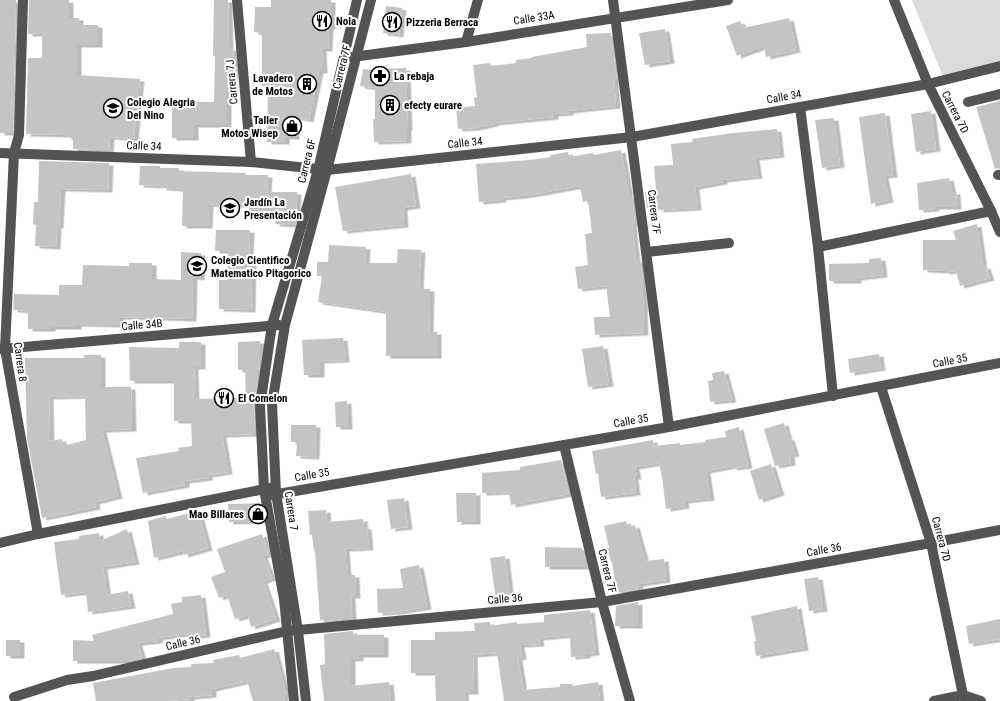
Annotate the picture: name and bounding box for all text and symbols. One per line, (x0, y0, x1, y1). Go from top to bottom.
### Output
street label: Calle 33A (513, 8, 556, 28)
restaurant icon: Nola (311, 10, 333, 32)
restaurant icon: Pizzeria Berraca (381, 11, 403, 33)
place label: Nola (336, 15, 356, 28)
place label: Pizzeria Berraca (406, 16, 478, 29)
street label: Carrera 7F (330, 44, 354, 90)
street label: Carrera 7J (224, 59, 240, 105)
pharmacy icon: La rebaja (369, 65, 391, 87)
place label: La rebaja (394, 70, 434, 83)
place label: Lavadero de Motos (252, 72, 294, 98)
building icon: Lavadero de Motos (296, 73, 318, 95)
street label: Calle 34 (766, 87, 803, 106)
street label: Carrera 7D (939, 89, 971, 135)
building icon: efecty eurare (379, 94, 401, 116)
place label: Colegio Alegria Del Nino (127, 96, 195, 122)
school or university icon: Colegio Alegria Del Nino (102, 97, 124, 119)
place label: efecty eurare (404, 99, 462, 112)
place label: Taller Motos Wisep (221, 114, 279, 140)
shop icon: Taller Motos Wisep (281, 115, 303, 137)
street label: Calle 34 (447, 135, 484, 151)
street label: Carrera 6F (295, 138, 319, 184)
street label: Calle 34 (126, 139, 162, 153)
street label: Carrera 7F (645, 189, 663, 235)
place label: Jardín La Presentación (244, 196, 302, 222)
school or university icon: Jardín La Presentación (219, 197, 241, 219)
place label: Colegio Cientifico Matematico Pitagorico (211, 254, 312, 280)
school or university icon: Colegio Cientifico Matematico Pitagorico (186, 255, 208, 277)
street label: Calle 34B (121, 317, 163, 333)
street label: Carrera 8 (11, 341, 29, 383)
street label: Calle 35 (932, 351, 968, 371)
restaurant icon: El Comelon (213, 387, 235, 409)
place label: El Comelon (238, 392, 288, 405)
street label: Calle 35 (613, 412, 649, 430)
street label: Calle 35 (294, 466, 330, 484)
street label: Carrera 7 (281, 490, 301, 532)
shop icon: Mao Billares (247, 503, 269, 525)
place label: Mao Billares (189, 508, 244, 521)
street label: Carrera 7D (929, 515, 953, 563)
street label: Calle 36 (806, 541, 842, 559)
street label: Carrera 7F (595, 548, 619, 594)
street label: Calle 36 (487, 591, 523, 607)
street label: Calle 36 (164, 633, 202, 653)

